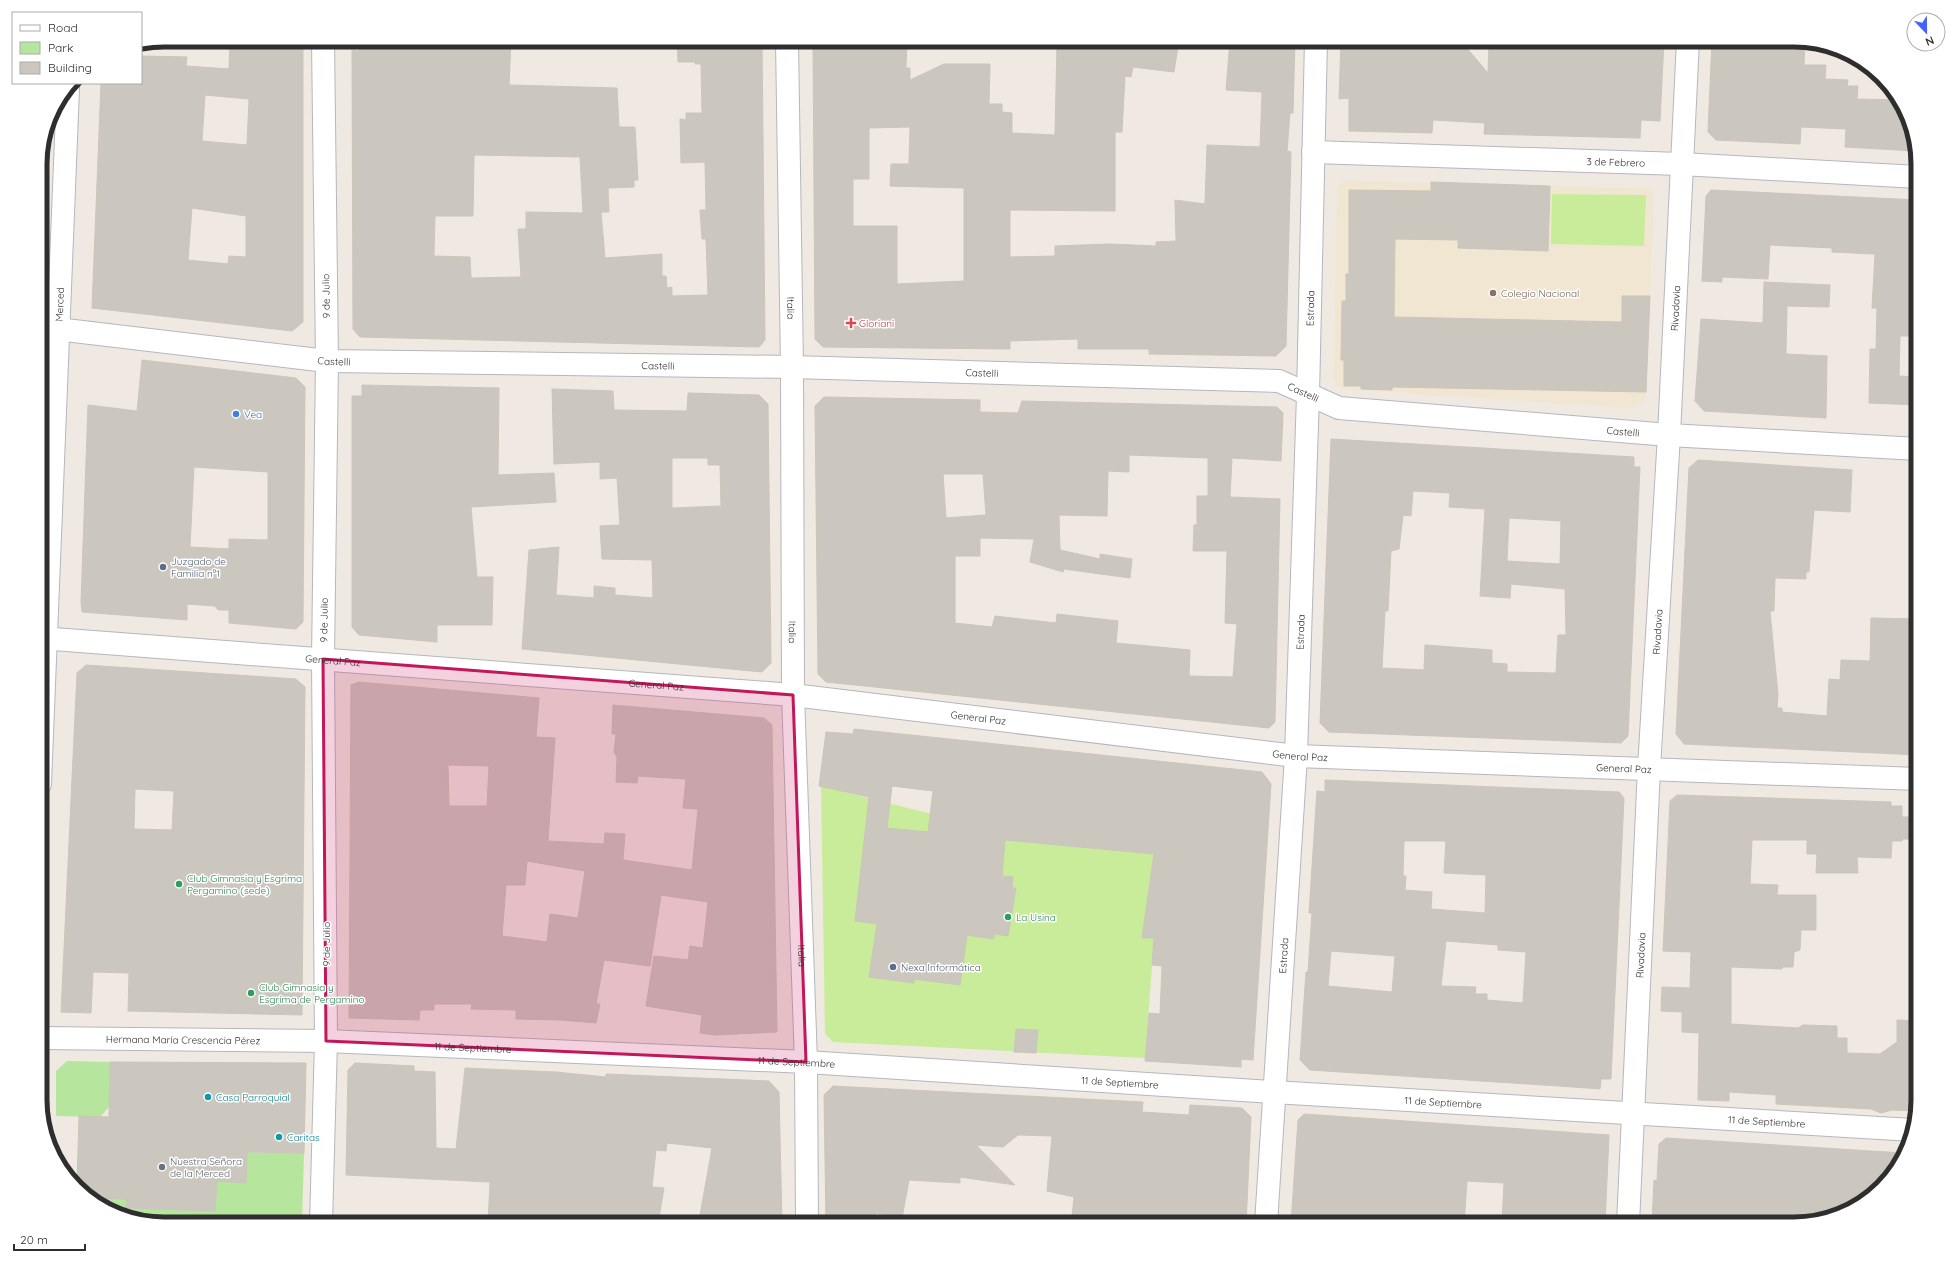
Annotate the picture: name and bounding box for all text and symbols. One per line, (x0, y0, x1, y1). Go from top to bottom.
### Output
legend (12, 12, 142, 84)
north arrow (1906, 12, 1946, 52)
text: Road (48, 20, 78, 35)
text: N (1923, 33, 1936, 49)
text: Park (48, 40, 73, 55)
text: Building (48, 60, 92, 75)
street label: 3 de Febrero (1586, 154, 1645, 169)
street label: 9 de Julio (319, 274, 333, 318)
street label: Rivadavia (1668, 285, 1683, 331)
street label: Merced (52, 287, 67, 322)
place label: Colegio Nacional (1501, 287, 1579, 300)
marker: Colegio Nacional (1488, 288, 1498, 298)
street label: Estrada (1303, 290, 1317, 326)
street label: Italia (784, 297, 798, 319)
place label: Gloriani (859, 317, 894, 330)
marker: Gloriani (846, 318, 856, 328)
street label: Castelli (317, 353, 351, 368)
street label: Castelli (641, 359, 675, 372)
street label: Castelli (965, 365, 999, 379)
street label: Castelli (1286, 379, 1321, 405)
place label: Vea (244, 408, 262, 421)
marker: Vea (231, 409, 241, 419)
street label: Castelli (1606, 423, 1640, 439)
place label: Juzgado de Familia nº1 (171, 555, 226, 580)
marker: Juzgado de Familia nº1 (158, 562, 168, 572)
street label: 9 de Julio (317, 598, 330, 643)
street label: Rivadavia (1649, 609, 1665, 655)
street label: Estrada (1293, 614, 1307, 650)
street label: Italia (786, 621, 799, 643)
street label: General Paz (305, 652, 362, 669)
street label: General Paz (628, 676, 685, 693)
street label: General Paz (950, 708, 1007, 727)
street label: General Paz (1272, 747, 1328, 764)
street label: General Paz (1596, 761, 1652, 776)
place label: Club Gimnasia y Esgrima Pergamino (sede) (187, 872, 302, 897)
marker: Club Gimnasia y Esgrima Pergamino (sede) (174, 879, 184, 889)
place label: La Usina (1016, 911, 1056, 924)
marker: La Usina (1003, 912, 1013, 922)
street label: 9 de Julio (320, 922, 333, 966)
street label: Rivadavia (1633, 932, 1648, 978)
street label: Estrada (1276, 937, 1291, 974)
street label: Italia (795, 944, 809, 967)
place label: Nexa Informática (901, 961, 981, 974)
marker: Nexa Informática (888, 962, 898, 972)
place label: Club Gimnasia y Esgrima de Pergamino (259, 981, 365, 1006)
marker: Club Gimnasia y Esgrima de Pergamino (246, 988, 256, 998)
street label: Hermana María Crescencia Pérez (106, 1032, 261, 1047)
street label: 11 de Septiembre (434, 1039, 512, 1056)
street label: 11 de Septiembre (757, 1053, 836, 1070)
street label: 11 de Septiembre (1081, 1073, 1159, 1091)
place label: Casa Parroquial (216, 1091, 290, 1104)
marker: Casa Parroquial (203, 1092, 213, 1102)
street label: 11 de Septiembre (1404, 1093, 1483, 1111)
street label: 11 de Septiembre (1728, 1113, 1806, 1130)
place label: Caritas (287, 1131, 320, 1144)
marker: Caritas (274, 1132, 284, 1142)
place label: Nuestra Señora de la Merced (170, 1155, 242, 1180)
marker: Nuestra Señora de la Merced (157, 1162, 167, 1172)
scale bar (14, 1226, 85, 1252)
text: 20 m (20, 1232, 48, 1247)

